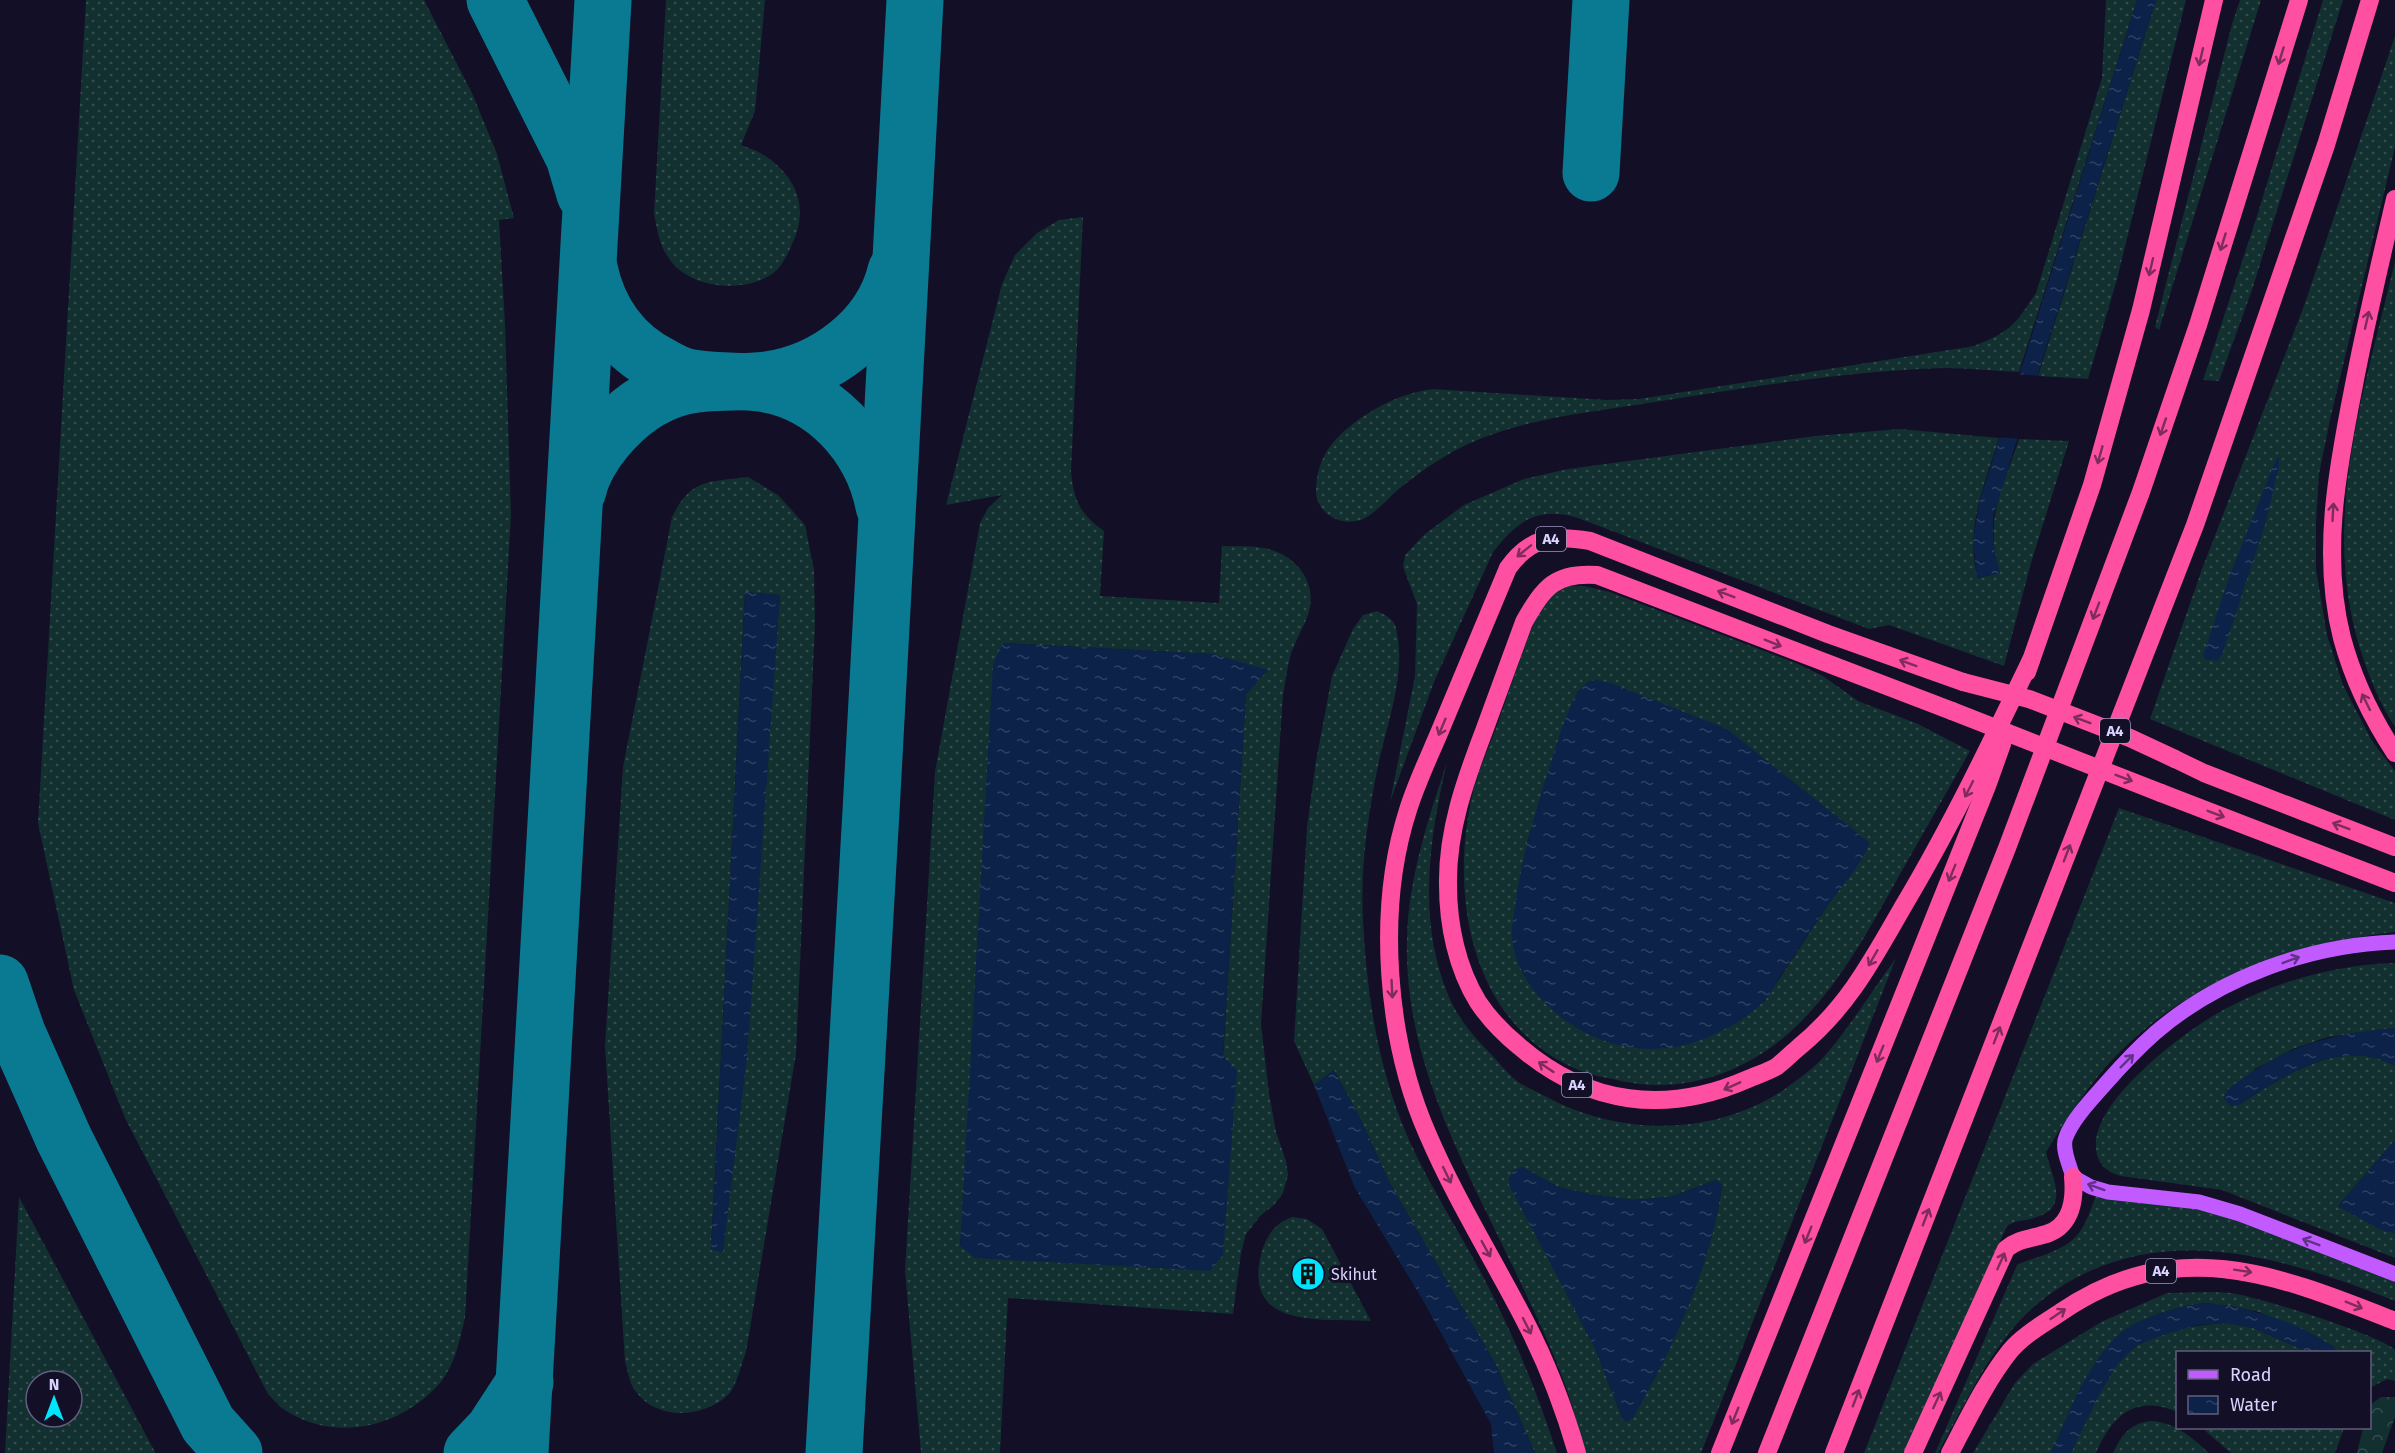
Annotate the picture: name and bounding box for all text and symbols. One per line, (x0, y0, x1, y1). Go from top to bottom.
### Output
one-way arrow (2275, 46, 2286, 65)
one-way arrow (2194, 47, 2206, 66)
one-way arrow (2217, 232, 2228, 251)
one-way arrow (2144, 257, 2156, 276)
one-way arrow (2362, 311, 2373, 331)
one-way arrow (2156, 417, 2167, 436)
one-way arrow (2094, 445, 2105, 464)
one-way arrow (2328, 503, 2339, 523)
road number: A4 (1536, 527, 1566, 551)
one-way arrow (1516, 545, 1532, 558)
one-way arrow (1717, 587, 1735, 598)
one-way arrow (2090, 601, 2101, 619)
one-way arrow (1763, 638, 1782, 649)
one-way arrow (1899, 657, 1918, 668)
one-way arrow (2360, 694, 2372, 712)
one-way arrow (2073, 713, 2092, 724)
one-way arrow (1436, 717, 1447, 735)
road number: A4 (2100, 719, 2130, 743)
one-way arrow (2114, 773, 2133, 784)
one-way arrow (1963, 779, 1974, 797)
one-way arrow (2206, 809, 2225, 820)
one-way arrow (2332, 820, 2350, 831)
one-way arrow (2063, 844, 2074, 863)
one-way arrow (1946, 863, 1957, 882)
one-way arrow (1867, 949, 1878, 967)
one-way arrow (2281, 954, 2300, 965)
one-way arrow (1386, 979, 1397, 999)
one-way arrow (1992, 1026, 2003, 1045)
one-way arrow (1874, 1044, 1885, 1063)
one-way arrow (2119, 1054, 2134, 1069)
one-way arrow (1538, 1061, 1554, 1073)
road number: A4 (1562, 1073, 1592, 1097)
one-way arrow (1723, 1081, 1741, 1092)
one-way arrow (1441, 1166, 1453, 1183)
one-way arrow (2087, 1181, 2105, 1192)
one-way arrow (1921, 1208, 1932, 1226)
one-way arrow (1801, 1225, 1812, 1244)
one-way arrow (2302, 1235, 2321, 1246)
one-way arrow (1480, 1240, 1492, 1257)
one-way arrow (1995, 1252, 2007, 1270)
building icon: Skihut (1290, 1256, 1326, 1292)
road number: A4 (2146, 1259, 2176, 1283)
place label: Skihut (1331, 1265, 1377, 1284)
one-way arrow (2232, 1266, 2252, 1277)
one-way arrow (2344, 1300, 2362, 1311)
one-way arrow (2049, 1308, 2066, 1320)
one-way arrow (1522, 1316, 1534, 1334)
legend (2176, 1351, 2371, 1429)
text: Road (2230, 1364, 2272, 1386)
north arrow (24, 1369, 84, 1429)
text: N (49, 1375, 59, 1394)
one-way arrow (1851, 1390, 1862, 1408)
one-way arrow (1932, 1391, 1944, 1409)
text: Water (2230, 1394, 2277, 1416)
one-way arrow (1729, 1406, 1740, 1425)

